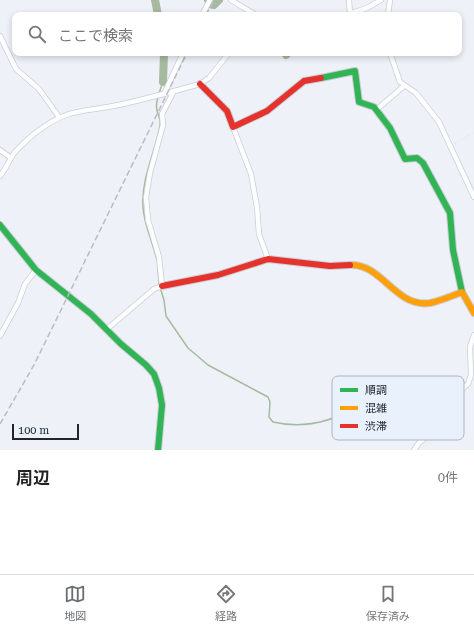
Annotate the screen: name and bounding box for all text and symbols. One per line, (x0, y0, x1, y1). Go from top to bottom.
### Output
search box (12, 12, 462, 56)
icon: search (26, 23, 48, 45)
text: ここで検索 (58, 27, 133, 45)
legend (332, 376, 464, 440)
text: 順調 (365, 384, 387, 397)
text: 混雑 (365, 402, 387, 415)
text: 渋滞 (365, 420, 387, 433)
scale bar (12, 422, 79, 441)
text: 100 m (18, 424, 49, 437)
text: 周辺 (16, 468, 50, 488)
text: 0件 (438, 470, 458, 485)
tab: 地図 (64, 583, 86, 623)
tab: 経路 (215, 583, 237, 623)
tab: 保存済み (366, 583, 410, 623)

